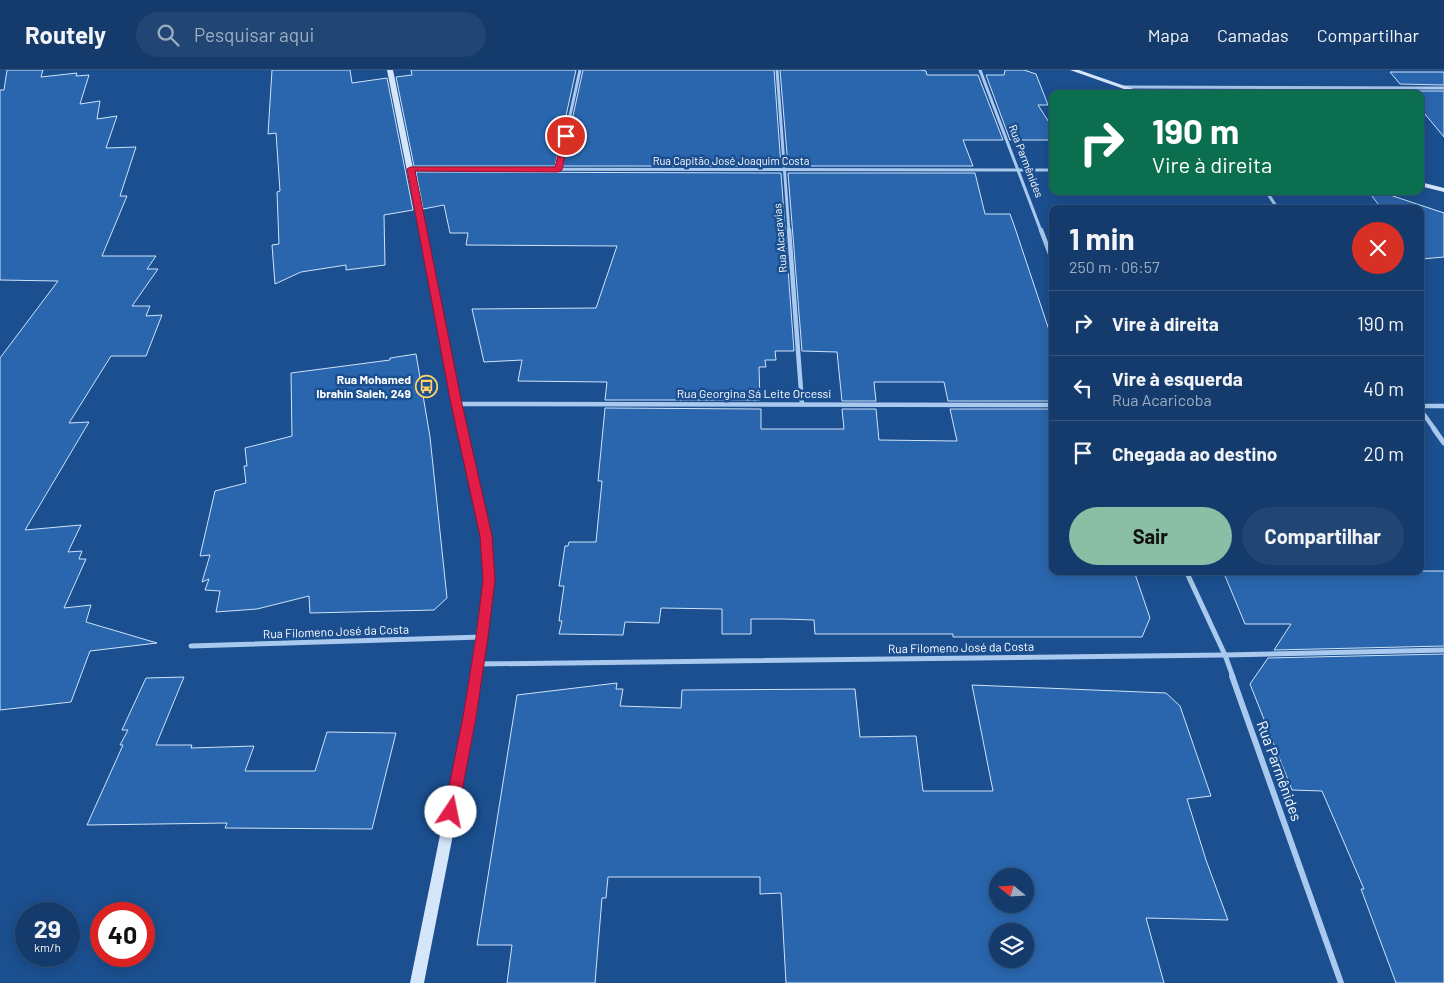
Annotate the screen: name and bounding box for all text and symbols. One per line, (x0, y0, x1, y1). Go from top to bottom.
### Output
search box (136, 12, 486, 57)
text: Routely (25, 20, 106, 49)
icon: search (154, 21, 182, 49)
text: Pesquisar aqui (194, 23, 314, 46)
text: Mapa (1148, 24, 1189, 46)
text: Camadas (1217, 24, 1289, 46)
text: Compartilhar (1317, 24, 1419, 46)
text: 190 m (1152, 109, 1239, 151)
icon: right (1069, 110, 1134, 175)
pin (545, 115, 587, 157)
icon: arrive (552, 122, 580, 150)
street label: Rua Parmênides (1007, 122, 1046, 199)
text: Vire à direita (1152, 151, 1272, 177)
street label: Rua Capitão José Joaquim Costa (653, 154, 809, 167)
street label: Rua Alcaravias (770, 203, 789, 273)
text: 1 min (1069, 220, 1135, 256)
button: close (1352, 222, 1404, 274)
text: 250 m · 06:57 (1069, 257, 1160, 276)
icon: right (1069, 309, 1097, 337)
text: Vire à direita (1112, 312, 1219, 335)
text: 190 m (1357, 312, 1404, 335)
text: Vire à esquerda (1112, 367, 1243, 390)
place label: Rua Mohamed Ibrahin Saleh, 249 (316, 372, 411, 400)
icon: left (1069, 374, 1097, 402)
bus stop icon: Rua Mohamed Ibrahin Saleh, 249 (415, 375, 439, 399)
text: 40 m (1363, 377, 1404, 400)
street label: Rua Georgina Sá Leite Orcessi (677, 386, 831, 400)
text: Rua Acaricoba (1112, 390, 1212, 409)
icon: arrive (1069, 439, 1097, 467)
text: Chegada ao destino (1112, 442, 1277, 465)
text: 20 m (1364, 442, 1404, 465)
button: Sair (1069, 507, 1232, 565)
button: Compartilhar (1242, 507, 1404, 565)
street label: Rua Filomeno José da Costa (263, 621, 409, 641)
street label: Rua Filomeno José da Costa (888, 639, 1034, 655)
street label: Rua Parmênides (1253, 718, 1306, 823)
position arrow (424, 785, 476, 837)
north arrow (989, 868, 1034, 912)
map controls (989, 868, 1034, 968)
speed limit sign: 40 (90, 902, 155, 967)
text: 29 (34, 913, 61, 943)
button: layers (989, 923, 1034, 968)
text: km/h (34, 940, 61, 954)

